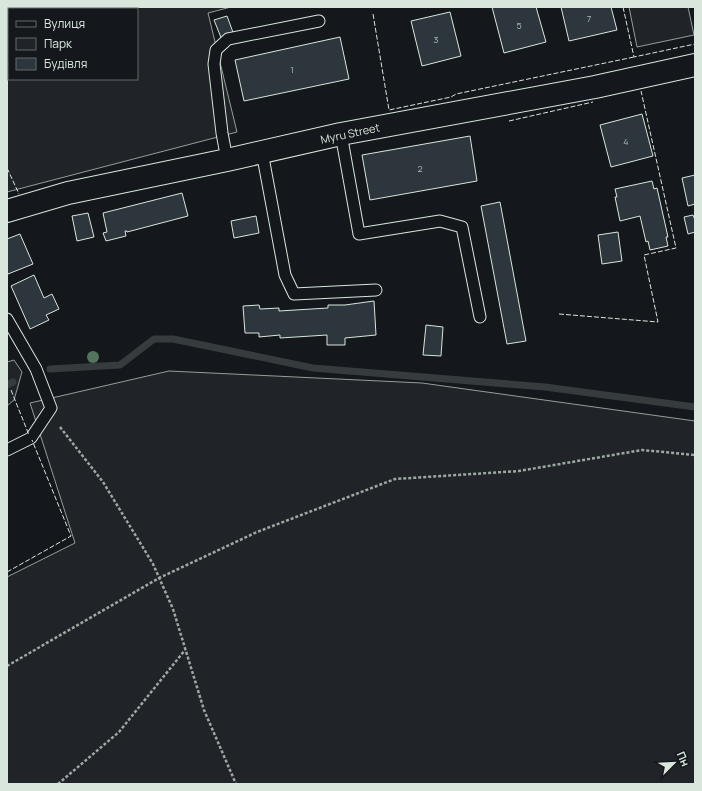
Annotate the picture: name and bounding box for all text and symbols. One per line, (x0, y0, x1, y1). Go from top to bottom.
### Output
legend (8, 8, 138, 80)
house number: 7 (587, 12, 592, 25)
text: Вулиця (44, 15, 85, 32)
house number: 5 (516, 19, 522, 32)
house number: 3 (434, 33, 439, 46)
text: Парк (44, 35, 73, 52)
text: Будівля (44, 55, 87, 72)
house number: 1 (290, 63, 294, 76)
street label: Myru Street (319, 119, 381, 147)
house number: 4 (623, 135, 629, 148)
house number: 2 (417, 162, 423, 175)
north arrow (654, 743, 694, 783)
text: Пн (674, 749, 694, 769)

